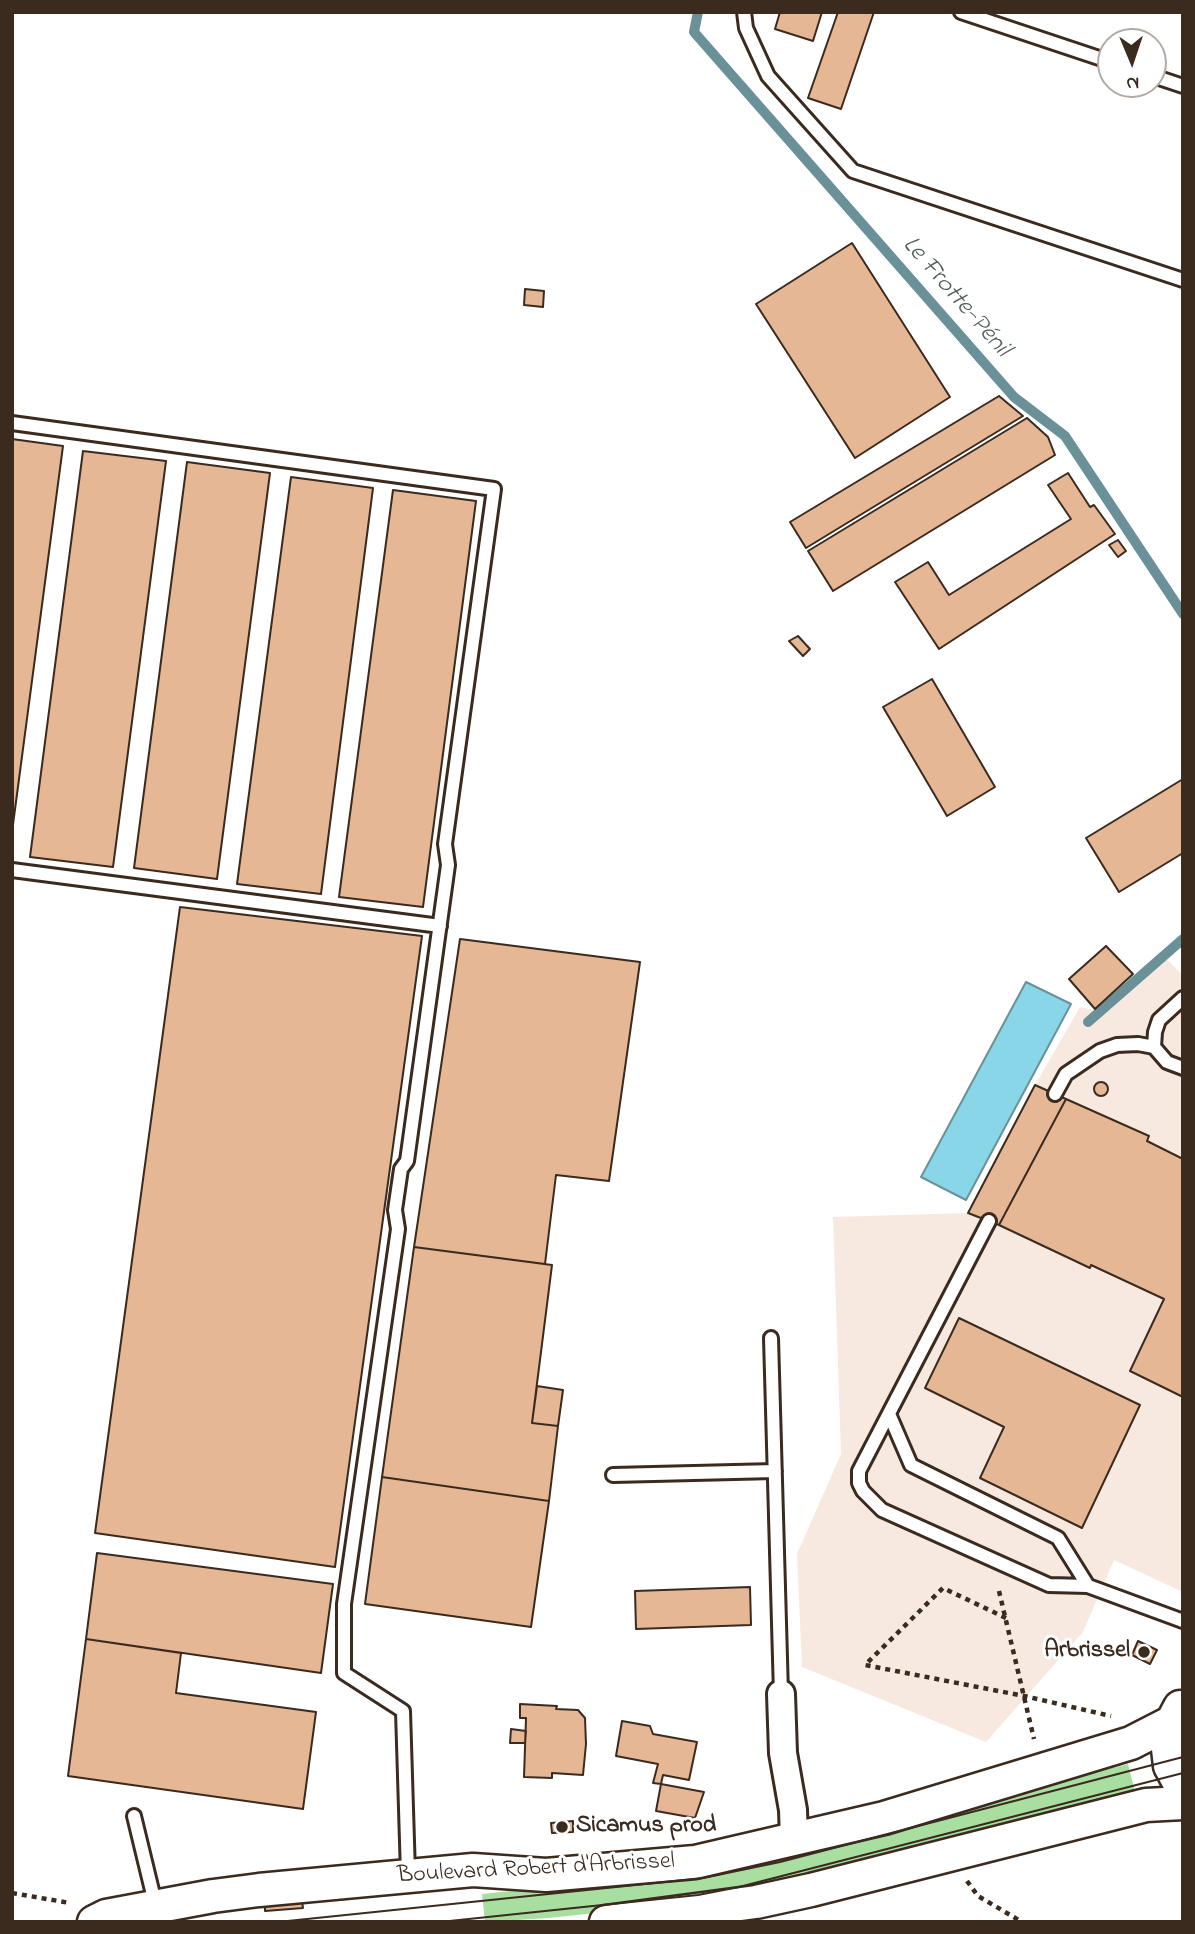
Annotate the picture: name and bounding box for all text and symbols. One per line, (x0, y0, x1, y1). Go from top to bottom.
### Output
north arrow (1097, 28, 1167, 98)
text: N (1126, 69, 1140, 96)
water label: Le Frotte-Pénil (894, 231, 1016, 365)
place label: Arbrissel (1044, 1638, 1130, 1666)
marker: Arbrissel (1136, 1644, 1152, 1660)
place label: Sicamus prod (576, 1813, 716, 1841)
marker: Sicamus prod (554, 1819, 570, 1835)
street label: Boulevard Robert d'Arbrissel (396, 1848, 676, 1892)

